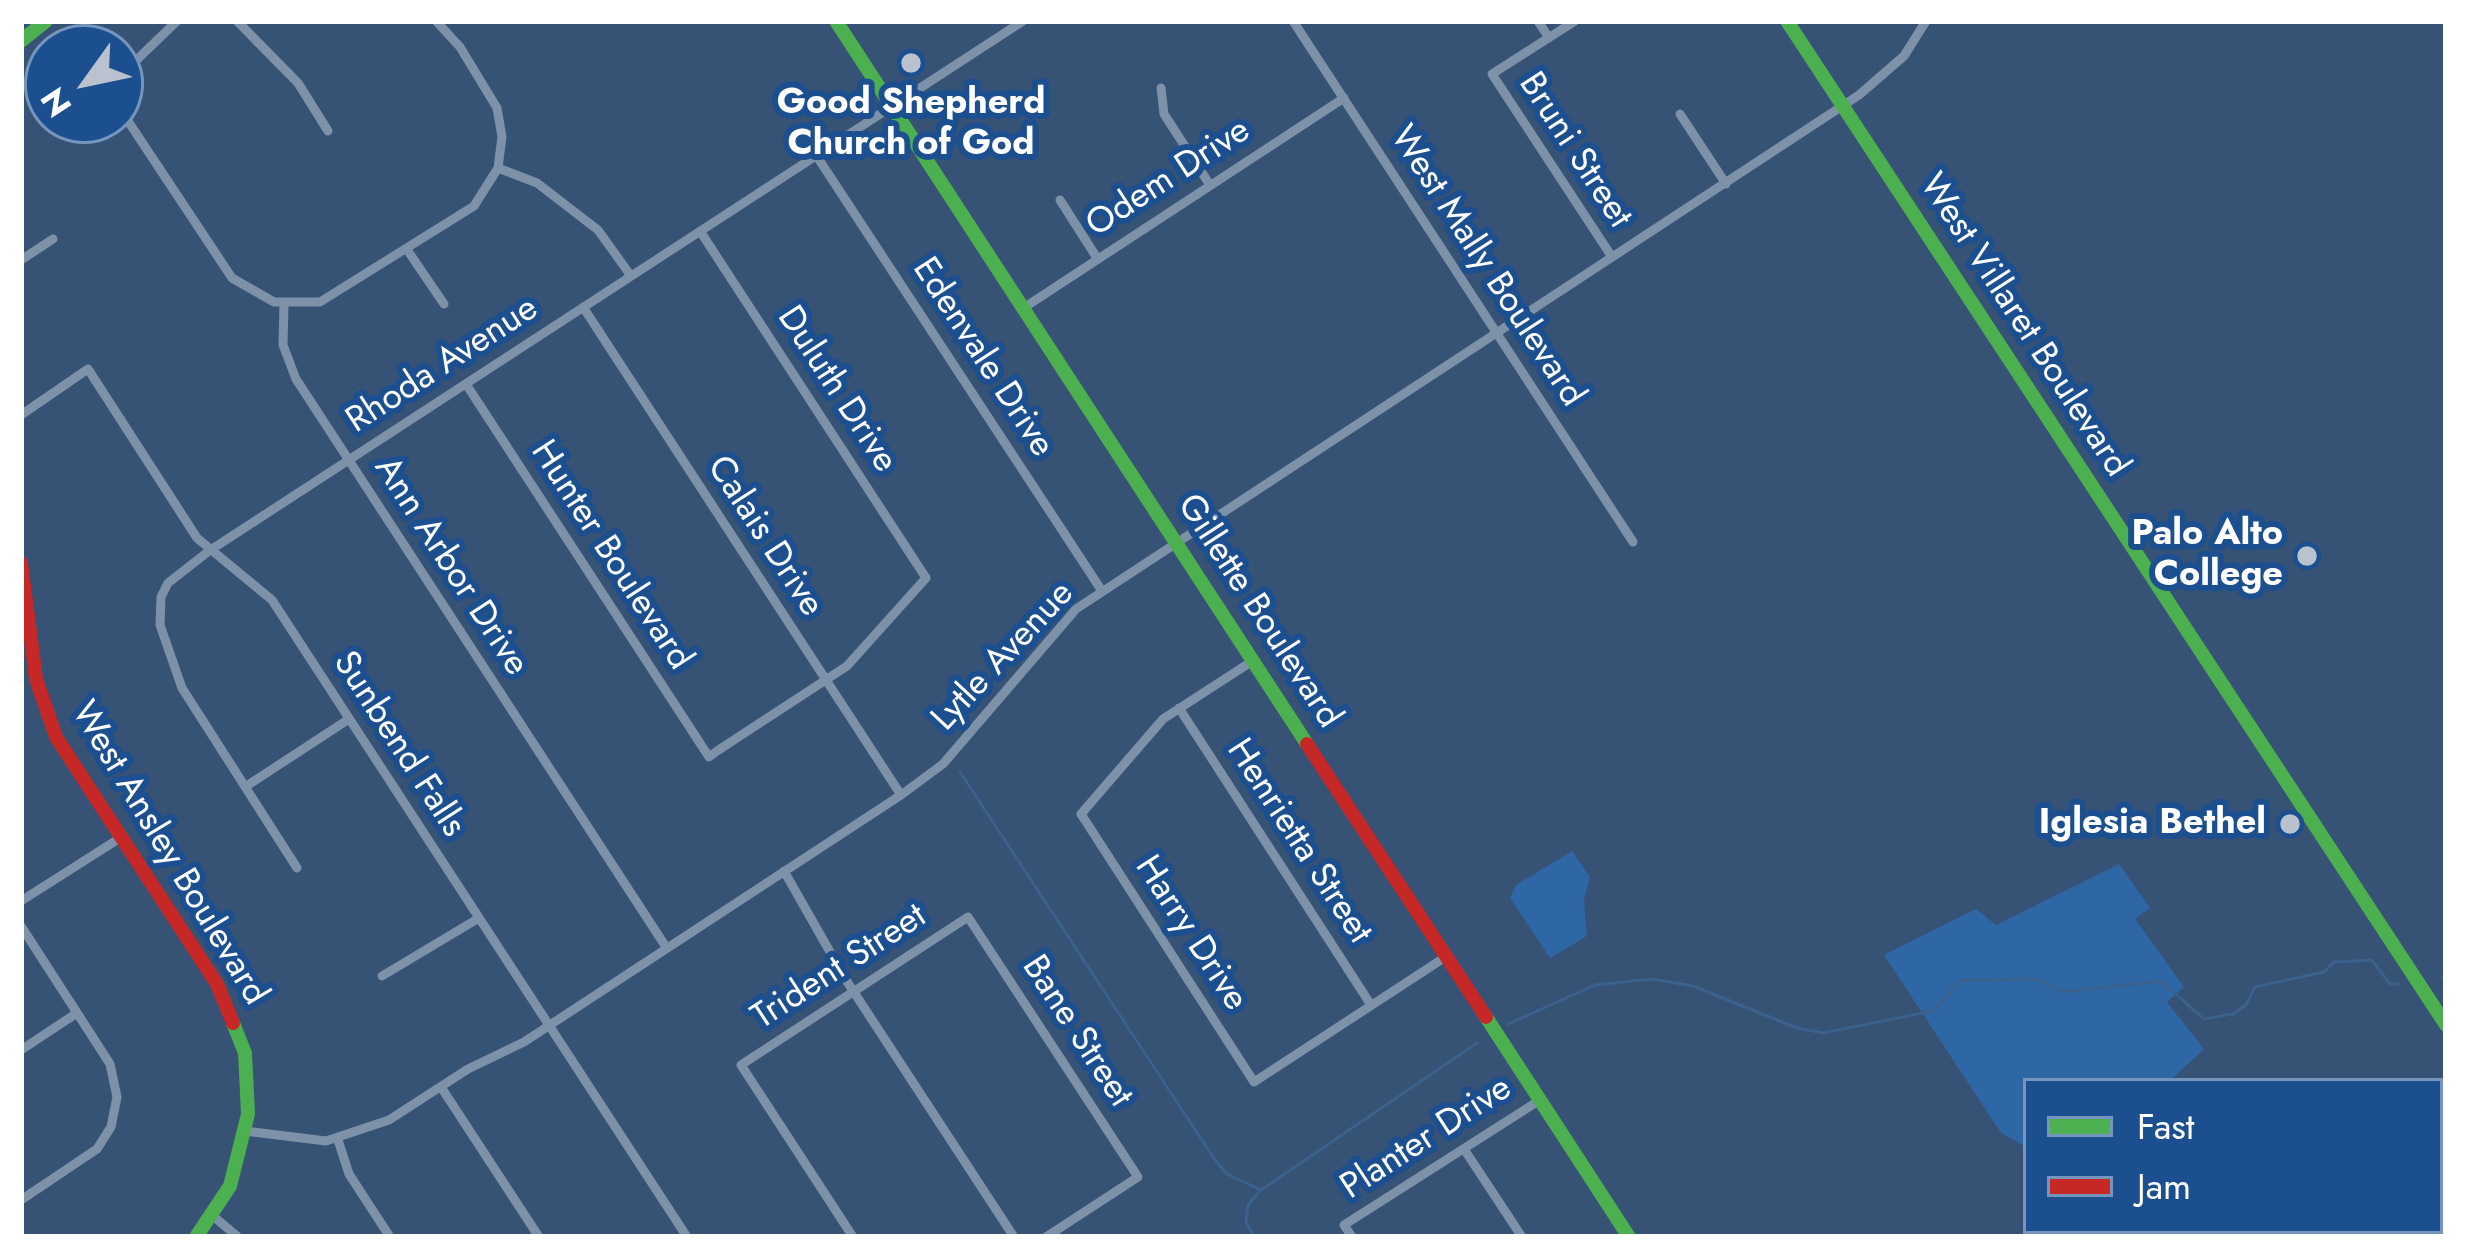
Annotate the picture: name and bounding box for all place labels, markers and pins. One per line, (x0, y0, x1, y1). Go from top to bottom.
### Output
marker: Good Shepherd Church of God (898, 50, 924, 76)
place label: Good Shepherd Church of God (777, 82, 1045, 167)
place label: Palo Alto College (2132, 513, 2283, 598)
marker: Palo Alto College (2294, 543, 2320, 569)
place label: Iglesia Bethel (2039, 802, 2266, 846)
marker: Iglesia Bethel (2277, 811, 2303, 837)

